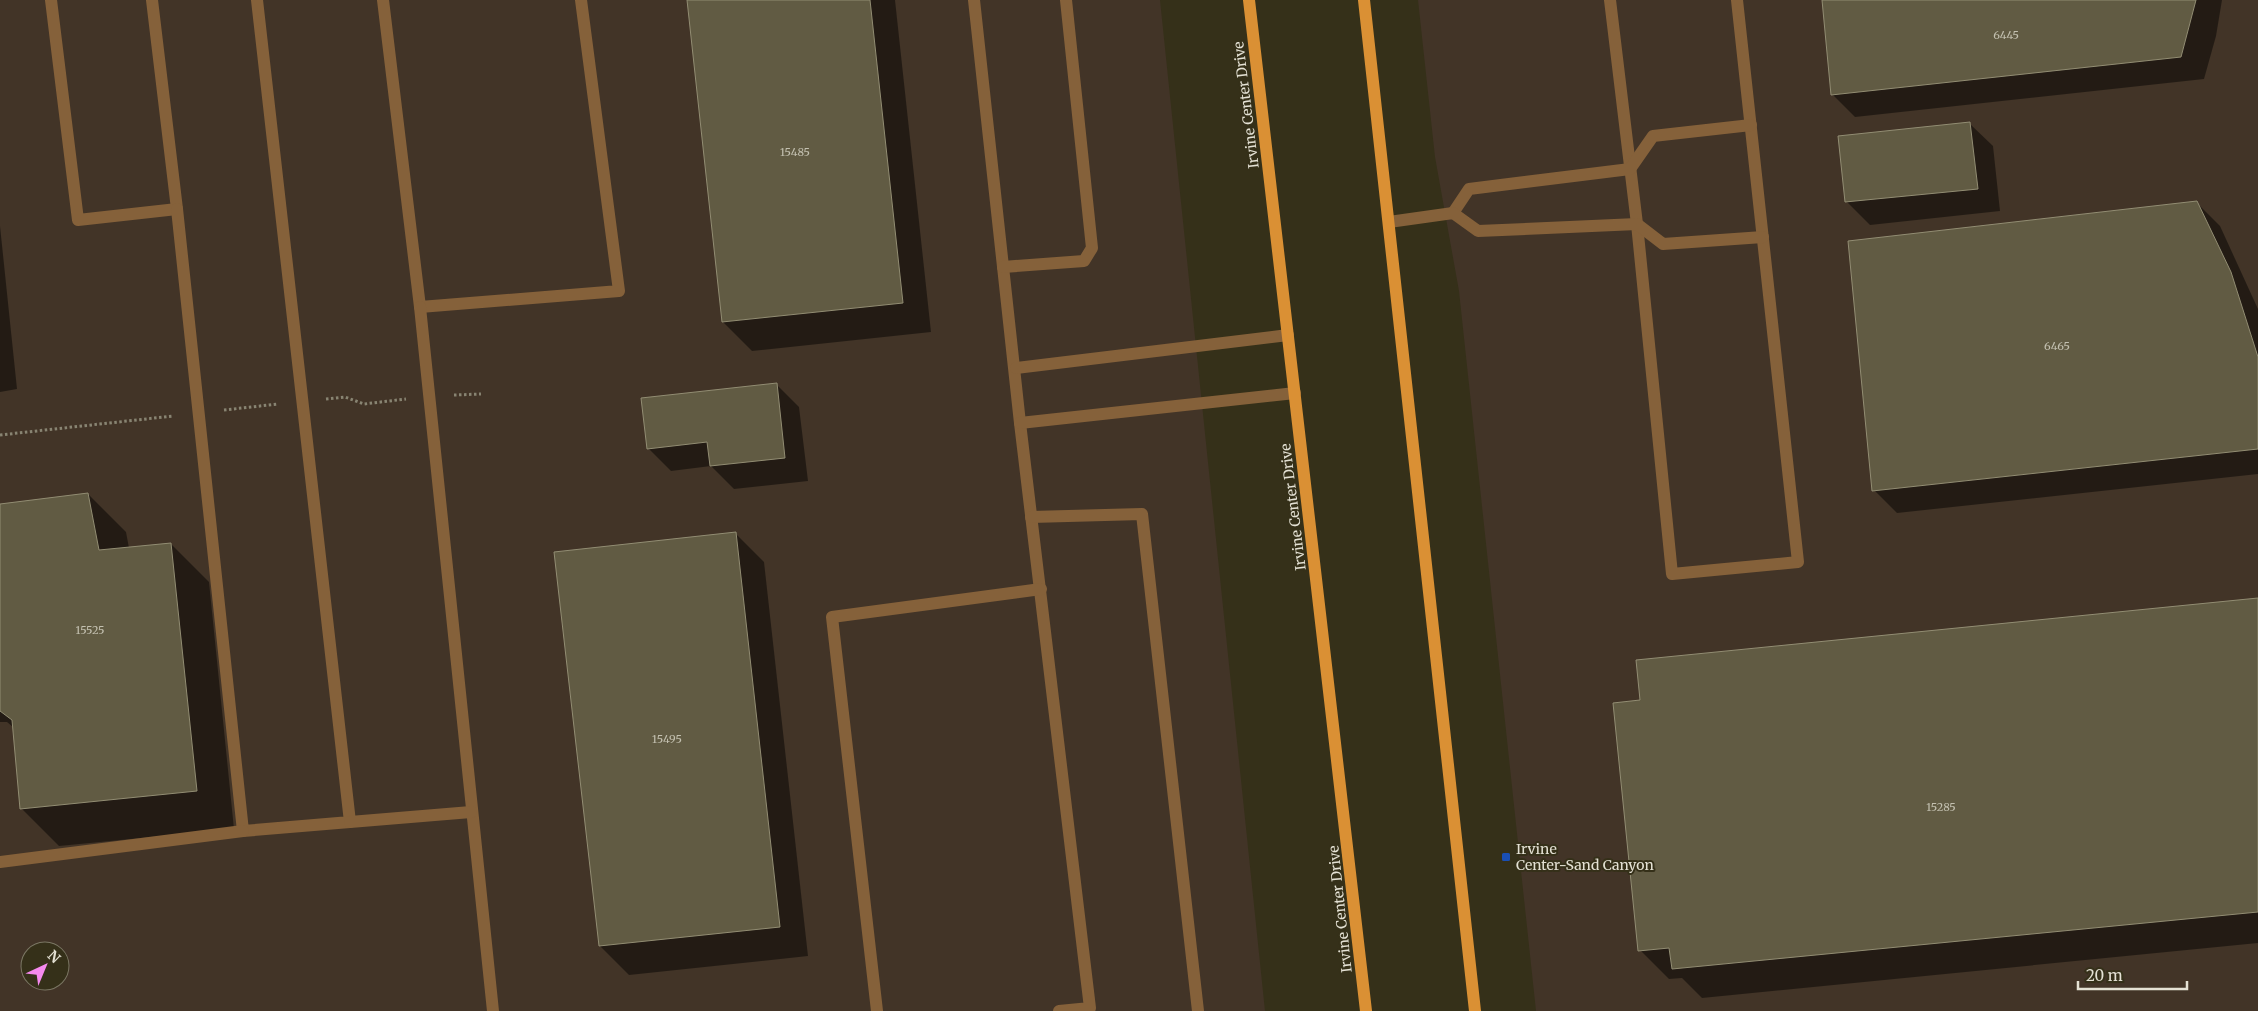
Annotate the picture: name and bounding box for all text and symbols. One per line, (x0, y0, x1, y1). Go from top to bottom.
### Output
house number: 6445 (1993, 28, 2019, 42)
street label: Irvine Center Drive (1229, 40, 1263, 170)
house number: 15485 (780, 145, 810, 159)
house number: 6465 (2044, 339, 2070, 353)
street label: Irvine Center Drive (1276, 442, 1310, 572)
house number: 15525 (76, 623, 104, 637)
house number: 15495 (652, 732, 682, 746)
house number: 15285 (1926, 800, 1956, 814)
place label: Irvine Center-Sand Canyon (1516, 840, 1654, 874)
street label: Irvine Center Drive (1324, 845, 1356, 973)
marker: Irvine Center-Sand Canyon (1500, 851, 1512, 863)
north arrow (20, 941, 70, 991)
text: N (44, 946, 64, 967)
scale bar (2078, 958, 2187, 990)
text: 20 m (2086, 966, 2123, 985)

